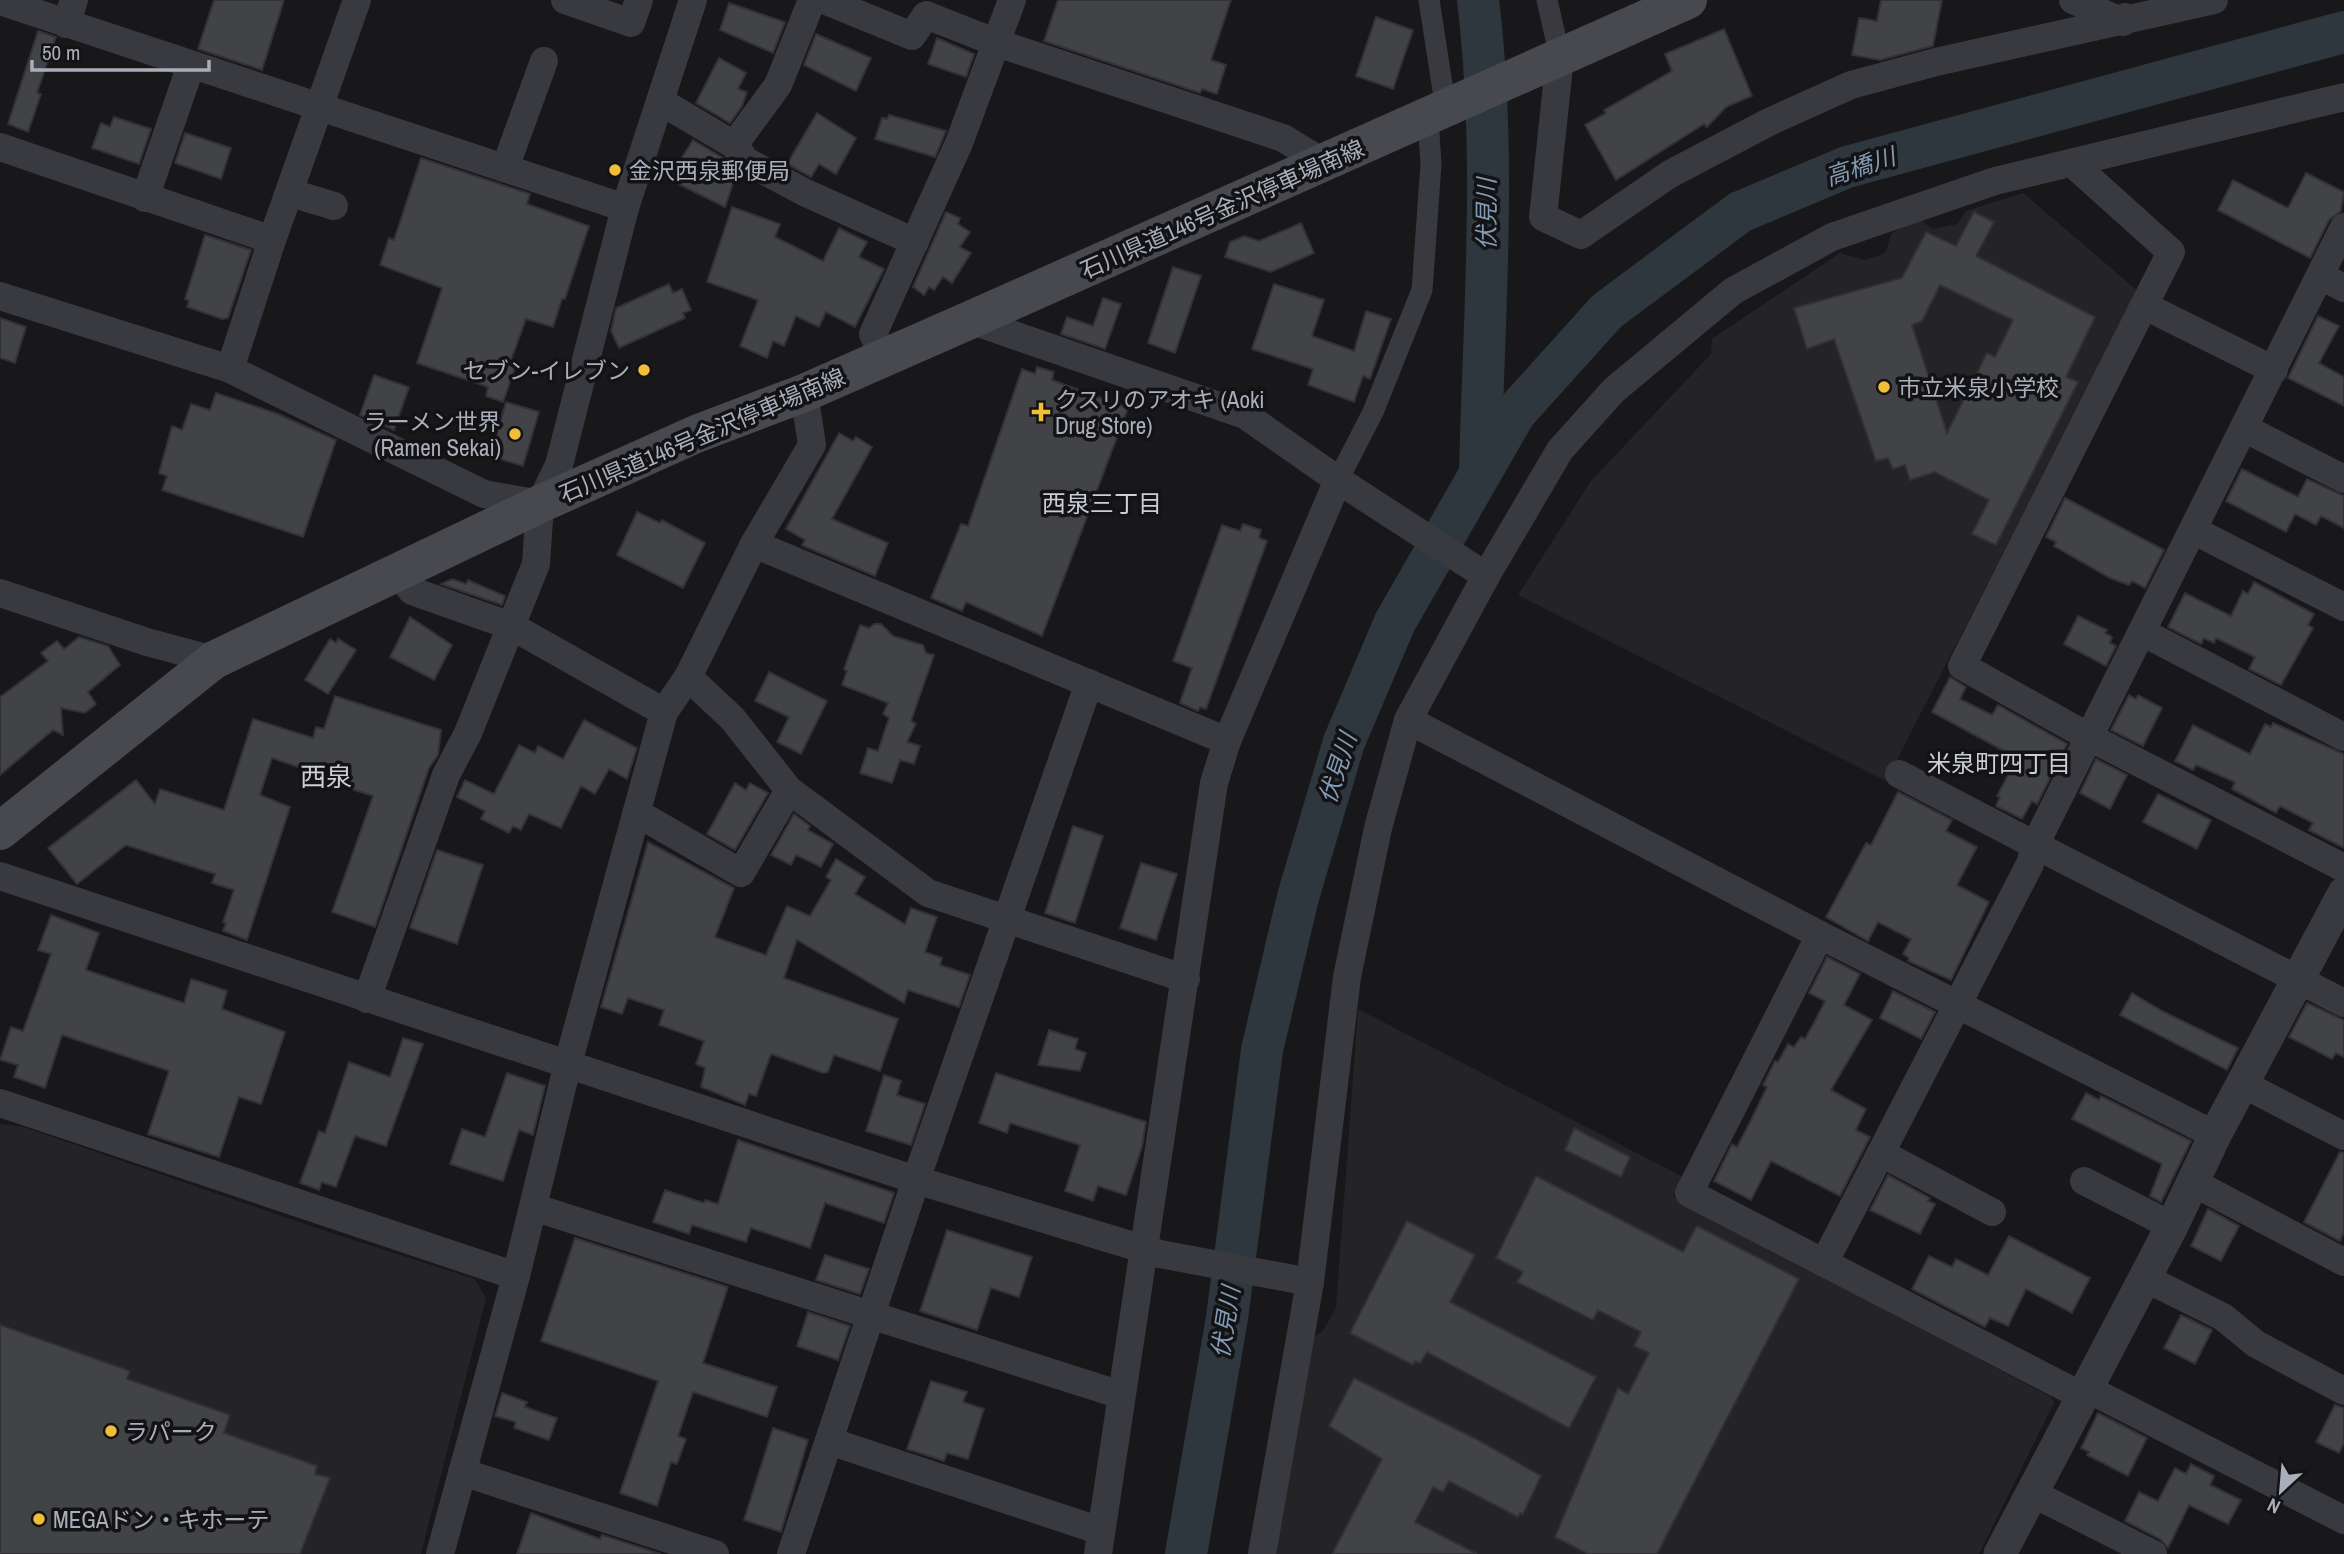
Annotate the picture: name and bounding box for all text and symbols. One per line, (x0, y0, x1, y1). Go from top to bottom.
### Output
scale bar (32, 28, 208, 72)
text: 50 m (42, 38, 80, 67)
street label: 石川県道146号金沢停車場南線 (1075, 132, 1369, 286)
water label: 高橋川 (1821, 139, 1902, 192)
place label: 金沢西泉郵便局 (629, 155, 790, 186)
marker: 金沢西泉郵便局 (607, 162, 623, 178)
water label: 伏見川 (1470, 175, 1502, 250)
place label: セブン-イレブン (463, 355, 630, 386)
street label: 石川県道146号金沢停車場南線 (554, 361, 850, 509)
marker: セブン-イレブン (636, 362, 652, 378)
place label: 市立米泉小学校 (1898, 372, 2059, 403)
marker: 市立米泉小学校 (1876, 379, 1892, 395)
place label: クスリのアオキ (Aoki Drug Store) (1055, 384, 1265, 441)
marker: クスリのアオキ (Aoki Drug Store) (1033, 404, 1049, 420)
place label: ラーメン世界 (Ramen Sekai) (364, 406, 501, 463)
marker: ラーメン世界 (Ramen Sekai) (507, 426, 523, 442)
district label: 西泉三丁目 (1042, 487, 1162, 519)
water label: 伏見川 (1311, 726, 1364, 807)
district label: 米泉町四丁目 (1927, 747, 2071, 779)
district label: 西泉 (300, 759, 352, 794)
water label: 伏見川 (1204, 1281, 1247, 1360)
place label: ラパーク (125, 1416, 217, 1447)
marker: ラパーク (103, 1423, 119, 1439)
north arrow (2246, 1456, 2316, 1526)
text: N (2263, 1492, 2284, 1520)
place label: MEGAドン・キホーテ (53, 1504, 270, 1535)
marker: MEGAドン・キホーテ (31, 1511, 47, 1527)

